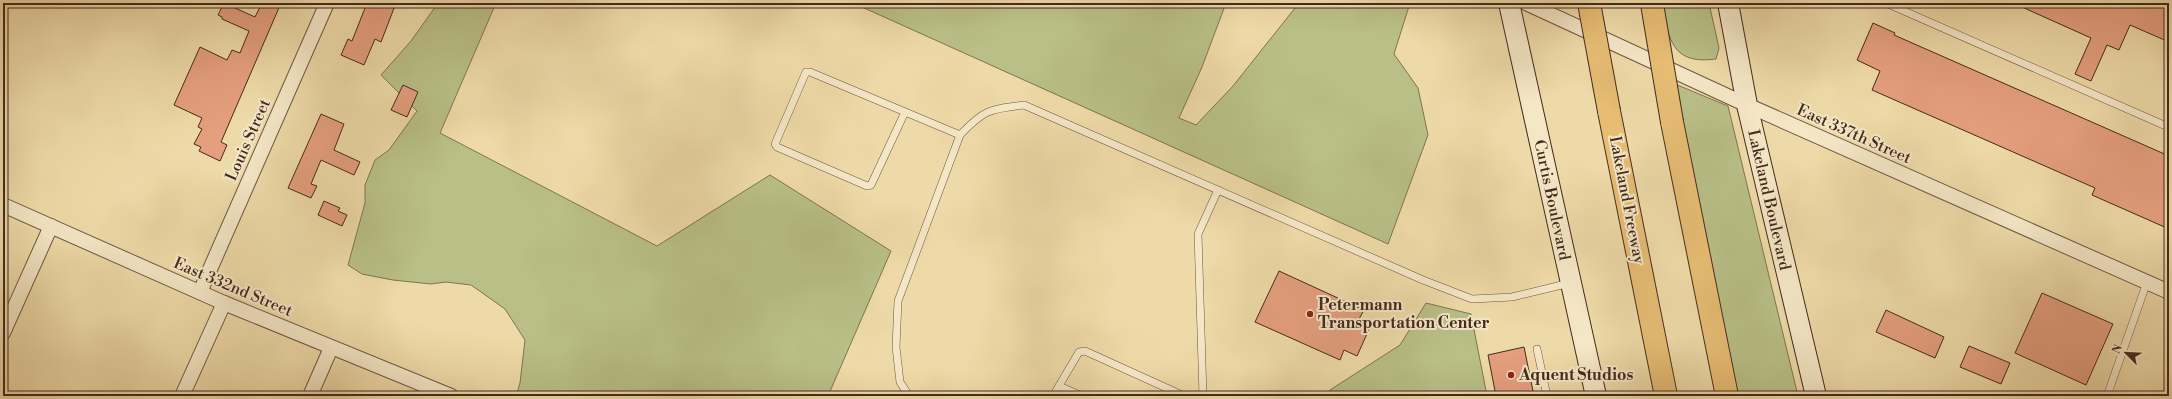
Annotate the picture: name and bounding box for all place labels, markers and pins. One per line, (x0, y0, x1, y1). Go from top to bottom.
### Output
place label: Petermann Transportation Center (1318, 295, 1490, 333)
marker: Petermann Transportation Center (1305, 309, 1315, 319)
place label: Aquent Studios (1518, 365, 1634, 385)
marker: Aquent Studios (1506, 370, 1516, 380)

